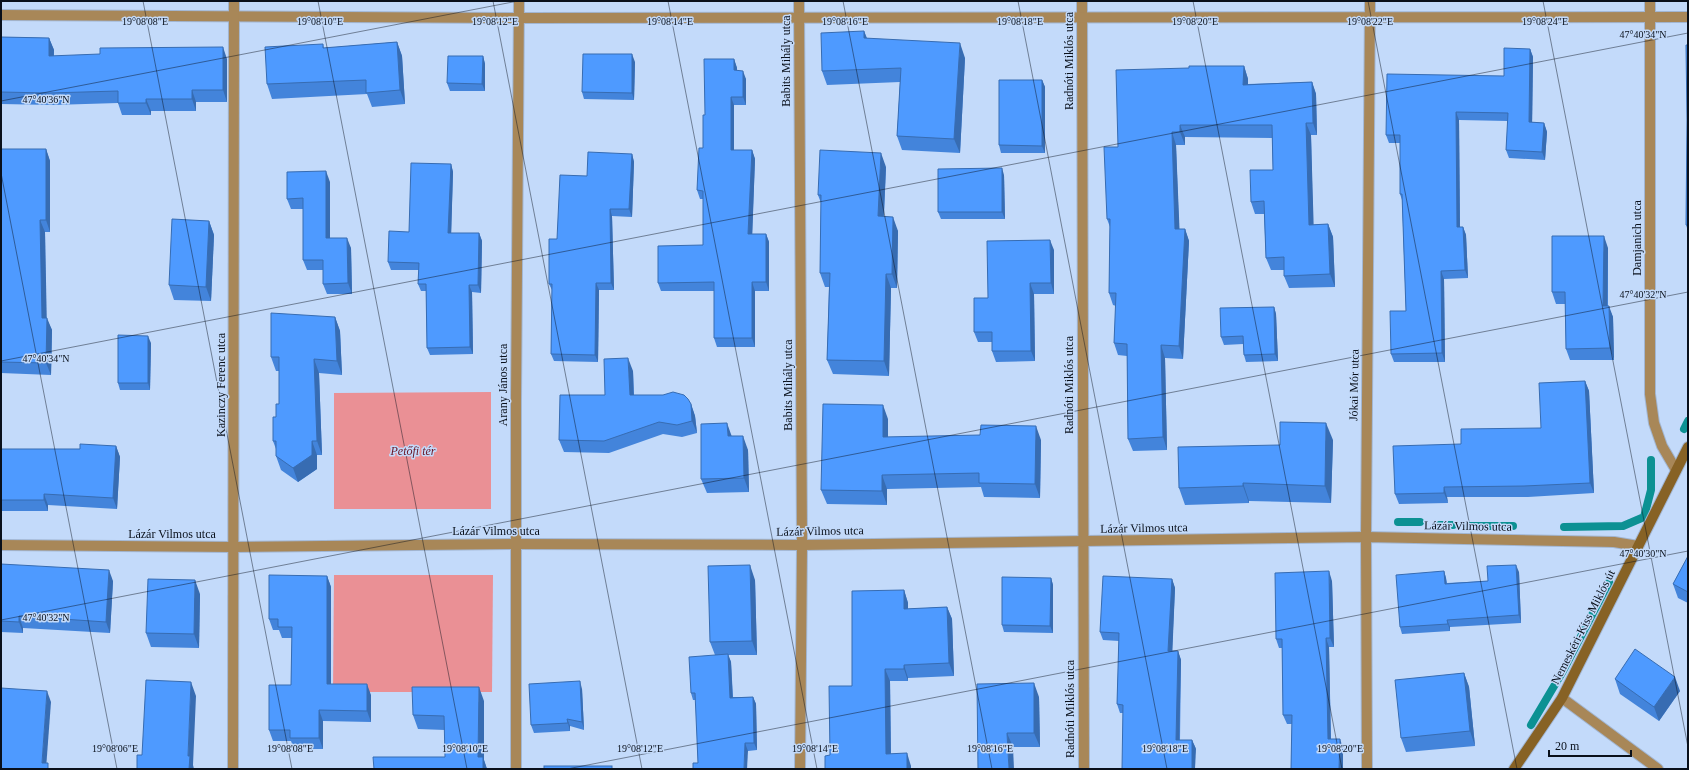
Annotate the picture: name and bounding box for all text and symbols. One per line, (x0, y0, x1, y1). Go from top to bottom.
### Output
street label: Radnóti Miklós utca (1062, 11, 1076, 110)
street label: Babits Mihály utca (779, 15, 793, 107)
text: 19°08'08"E (122, 16, 168, 27)
text: 19°08'10"E (297, 16, 343, 27)
text: 19°08'12"E (472, 16, 518, 27)
text: 19°08'14"E (647, 16, 693, 27)
text: 19°08'16"E (822, 16, 868, 27)
text: 19°08'18"E (997, 16, 1043, 27)
text: 19°08'20"E (1172, 16, 1218, 27)
text: 19°08'22"E (1347, 16, 1393, 27)
text: 19°08'24"E (1522, 16, 1568, 27)
text: 47°40'34"N (1619, 29, 1667, 40)
text: 47°40'36"N (22, 94, 70, 105)
street label: Damjanich utca (1630, 200, 1644, 276)
text: 47°40'32"N (1619, 289, 1667, 300)
street label: Kazinczy Ferenc utca (214, 332, 228, 437)
street label: Radnóti Miklós utca (1062, 335, 1076, 434)
street label: Babits Mihály utca (781, 339, 795, 431)
street label: Arany János utca (496, 343, 510, 426)
street label: Jókai Mór utca (1346, 348, 1362, 421)
text: 47°40'34"N (22, 353, 70, 364)
park label: Petőfi tér (390, 444, 436, 458)
street label: Lázár Vilmos utca (1424, 518, 1513, 534)
street label: Lázár Vilmos utca (1100, 520, 1189, 536)
street label: Lázár Vilmos utca (776, 523, 865, 539)
street label: Lázár Vilmos utca (452, 524, 541, 538)
street label: Lázár Vilmos utca (128, 527, 217, 541)
text: 47°40'30"N (1619, 548, 1667, 559)
street label: Nemeskéri-Kiss Miklós út (1548, 567, 1618, 687)
text: 47°40'32"N (22, 612, 70, 623)
street label: Radnóti Miklós utca (1063, 659, 1077, 758)
scale bar (1549, 732, 1631, 758)
text: 20 m (1555, 739, 1580, 753)
text: 19°08'06"E (92, 743, 138, 754)
text: 19°08'08"E (267, 743, 313, 754)
text: 19°08'10"E (442, 743, 488, 754)
text: 19°08'12"E (617, 743, 663, 754)
text: 19°08'14"E (792, 743, 838, 754)
text: 19°08'16"E (967, 743, 1013, 754)
text: 19°08'18"E (1142, 743, 1188, 754)
text: 19°08'20"E (1317, 743, 1363, 754)

